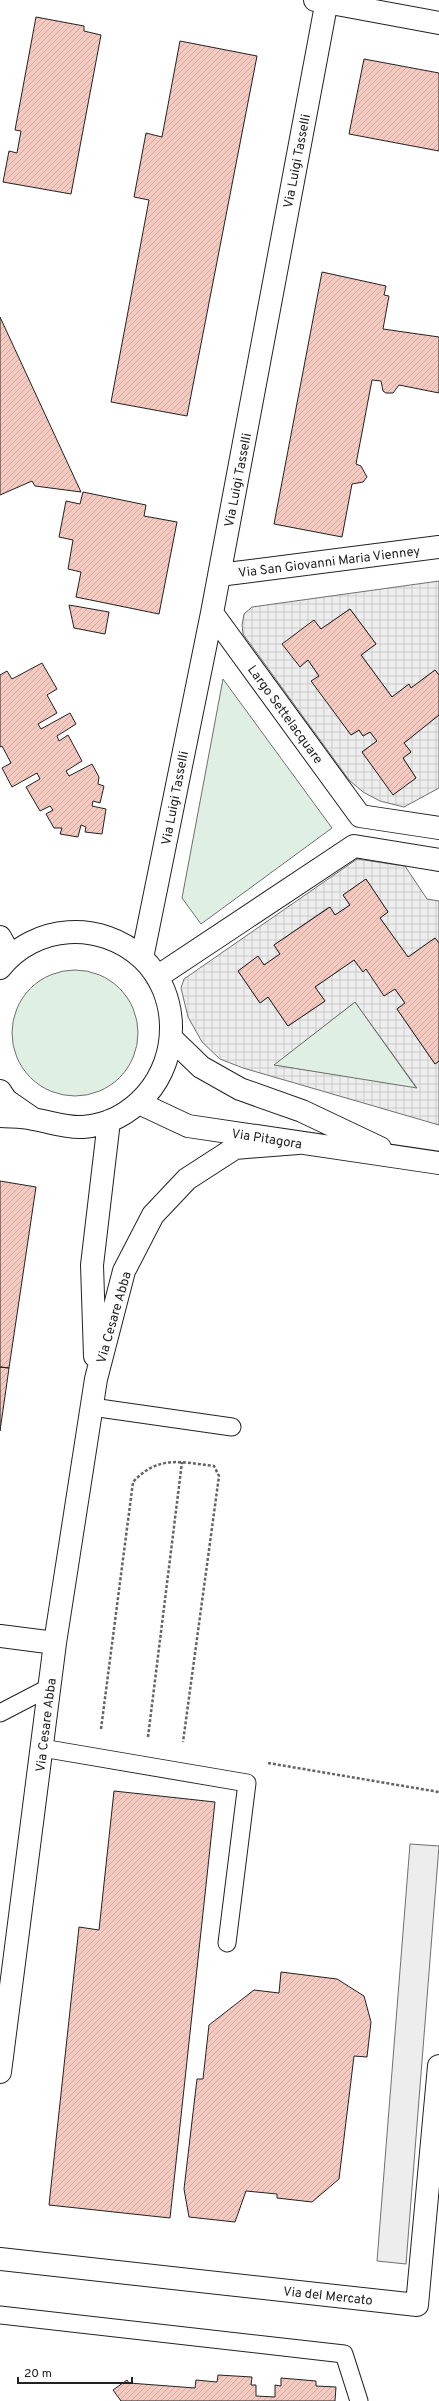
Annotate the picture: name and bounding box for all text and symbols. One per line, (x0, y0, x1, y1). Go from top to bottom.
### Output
street label: Via Luigi Tasselli (281, 113, 315, 210)
street label: Via Luigi Tasselli (222, 432, 256, 529)
street label: Via San Giovanni Maria Vienney (237, 544, 421, 582)
street label: Largo Settelacquare (243, 663, 326, 768)
street label: Via Luigi Tasselli (159, 750, 193, 847)
street label: Via Pitagora (230, 1127, 303, 1153)
street label: Via Cesare Abba (94, 1270, 136, 1365)
street label: Via Cesare Abba (33, 1677, 61, 1773)
street label: Via del Mercato (282, 2284, 373, 2310)
scale bar (18, 2359, 132, 2385)
text: 20 m (24, 2366, 52, 2382)

